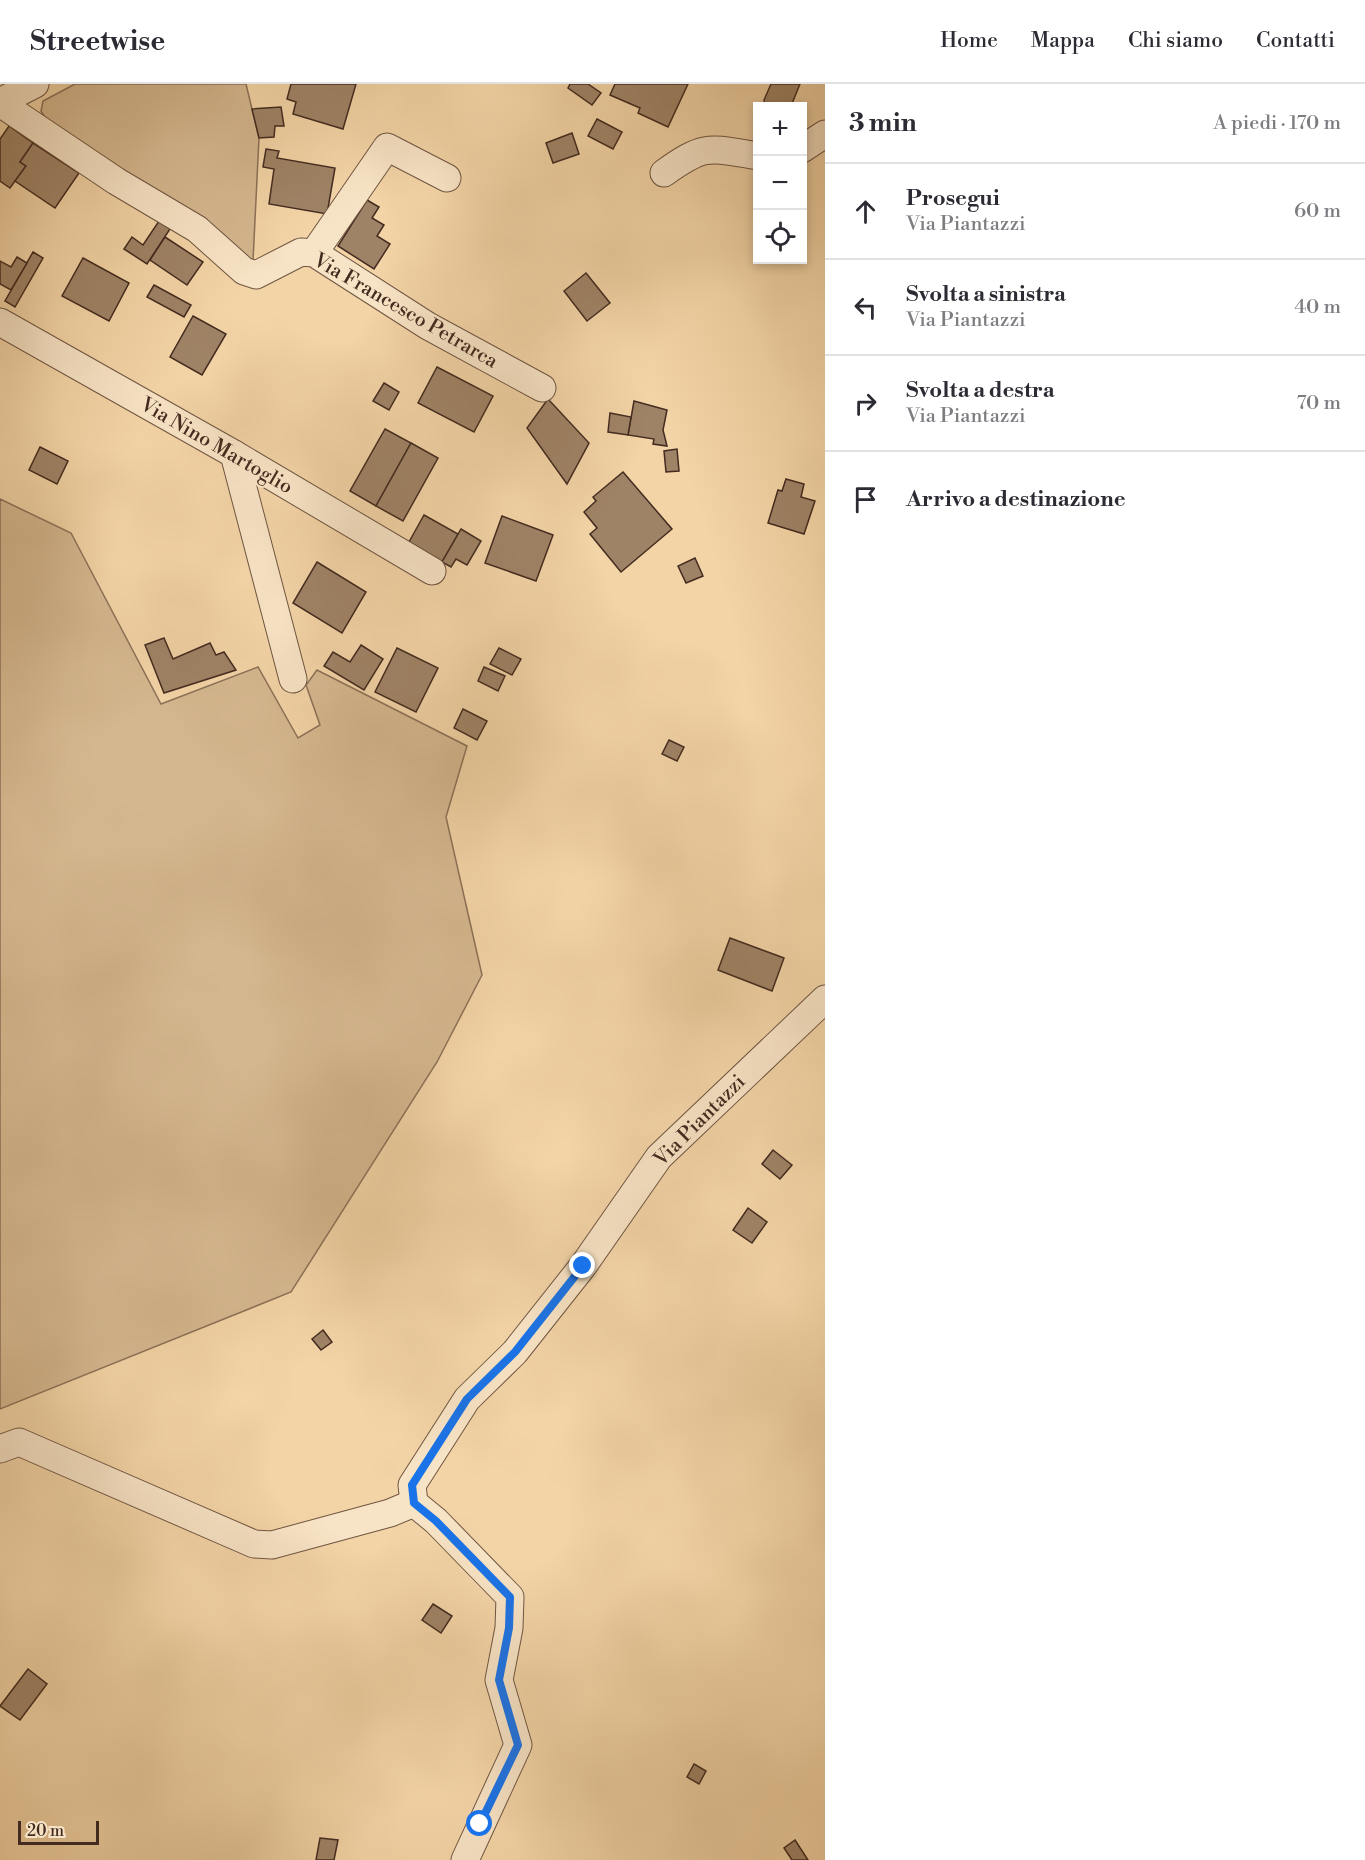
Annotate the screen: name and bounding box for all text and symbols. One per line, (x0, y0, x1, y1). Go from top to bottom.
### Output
text: Streetwise (30, 24, 165, 59)
text: Home (940, 28, 998, 54)
text: Mappa (1031, 28, 1095, 54)
text: Chi siamo (1128, 28, 1223, 54)
text: Contatti (1256, 28, 1335, 54)
map controls (753, 102, 807, 264)
button: + (753, 102, 807, 156)
text: 3 min (849, 107, 917, 139)
text: A piedi · 170 m (1213, 111, 1341, 136)
button: − (753, 156, 807, 210)
text: Prosegui (906, 185, 1000, 212)
icon: ahead (849, 195, 882, 228)
text: 60 m (1294, 199, 1341, 224)
button: locate (753, 210, 807, 264)
text: Via Piantazzi (906, 212, 1026, 237)
street label: Via Francesco Petrarca (308, 248, 503, 375)
text: Svolta a sinistra (906, 281, 1066, 308)
icon: left (849, 291, 882, 324)
text: 40 m (1294, 295, 1341, 320)
text: Via Piantazzi (906, 308, 1026, 333)
text: Svolta a destra (906, 377, 1055, 404)
icon: right (849, 387, 882, 420)
text: 70 m (1297, 391, 1341, 416)
street label: Via Nino Martoglio (135, 392, 297, 500)
text: Via Piantazzi (906, 404, 1026, 429)
icon: arrive (849, 483, 882, 516)
text: Arrivo a destinazione (906, 486, 1126, 513)
street label: Via Piantazzi (648, 1070, 751, 1173)
route end (569, 1252, 595, 1278)
route start (466, 1810, 492, 1836)
scale bar (18, 1818, 99, 1846)
text: 20 m (27, 1821, 64, 1841)

